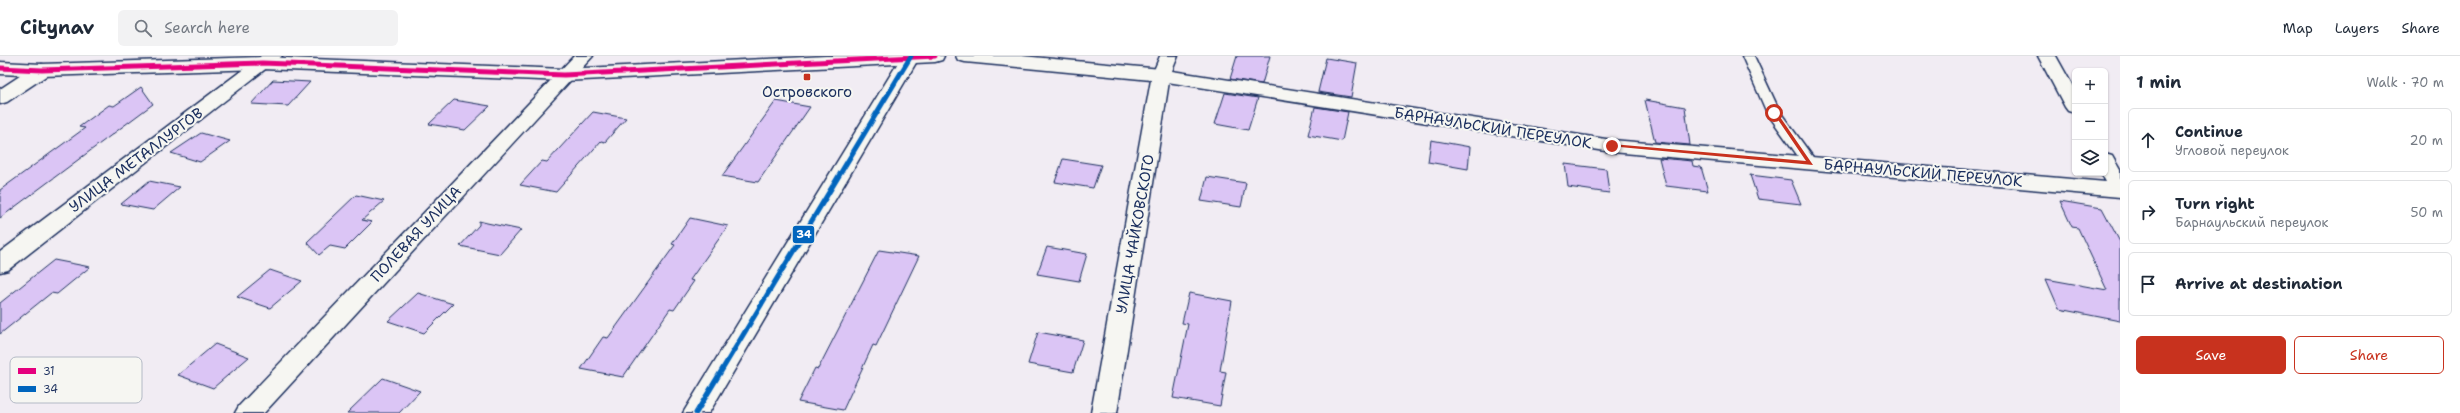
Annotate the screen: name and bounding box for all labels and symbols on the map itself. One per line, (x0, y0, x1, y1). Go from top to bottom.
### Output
marker: Островского (802, 72, 812, 82)
place label: Островского (762, 82, 852, 102)
street label: БАРНАУЛЬСКИЙ ПЕРЕУЛОК (1393, 102, 1594, 154)
street label: УЛИЦА МЕТАЛЛУРГОВ (65, 103, 207, 217)
route start (1765, 104, 1783, 122)
route end (1603, 137, 1621, 155)
street label: УЛИЦА ЧАЙКОВСКОГО (1110, 152, 1159, 315)
street label: БАРНАУЛЬСКИЙ ПЕРЕУЛОК (1823, 153, 2024, 192)
street label: ПОЛЕВАЯ УЛИЦА (366, 182, 466, 286)
line badge: 34 (792, 225, 815, 244)
text: 34 (796, 227, 812, 242)
legend (10, 357, 142, 403)
text: 31 (43, 364, 55, 379)
text: 34 (43, 382, 58, 397)

